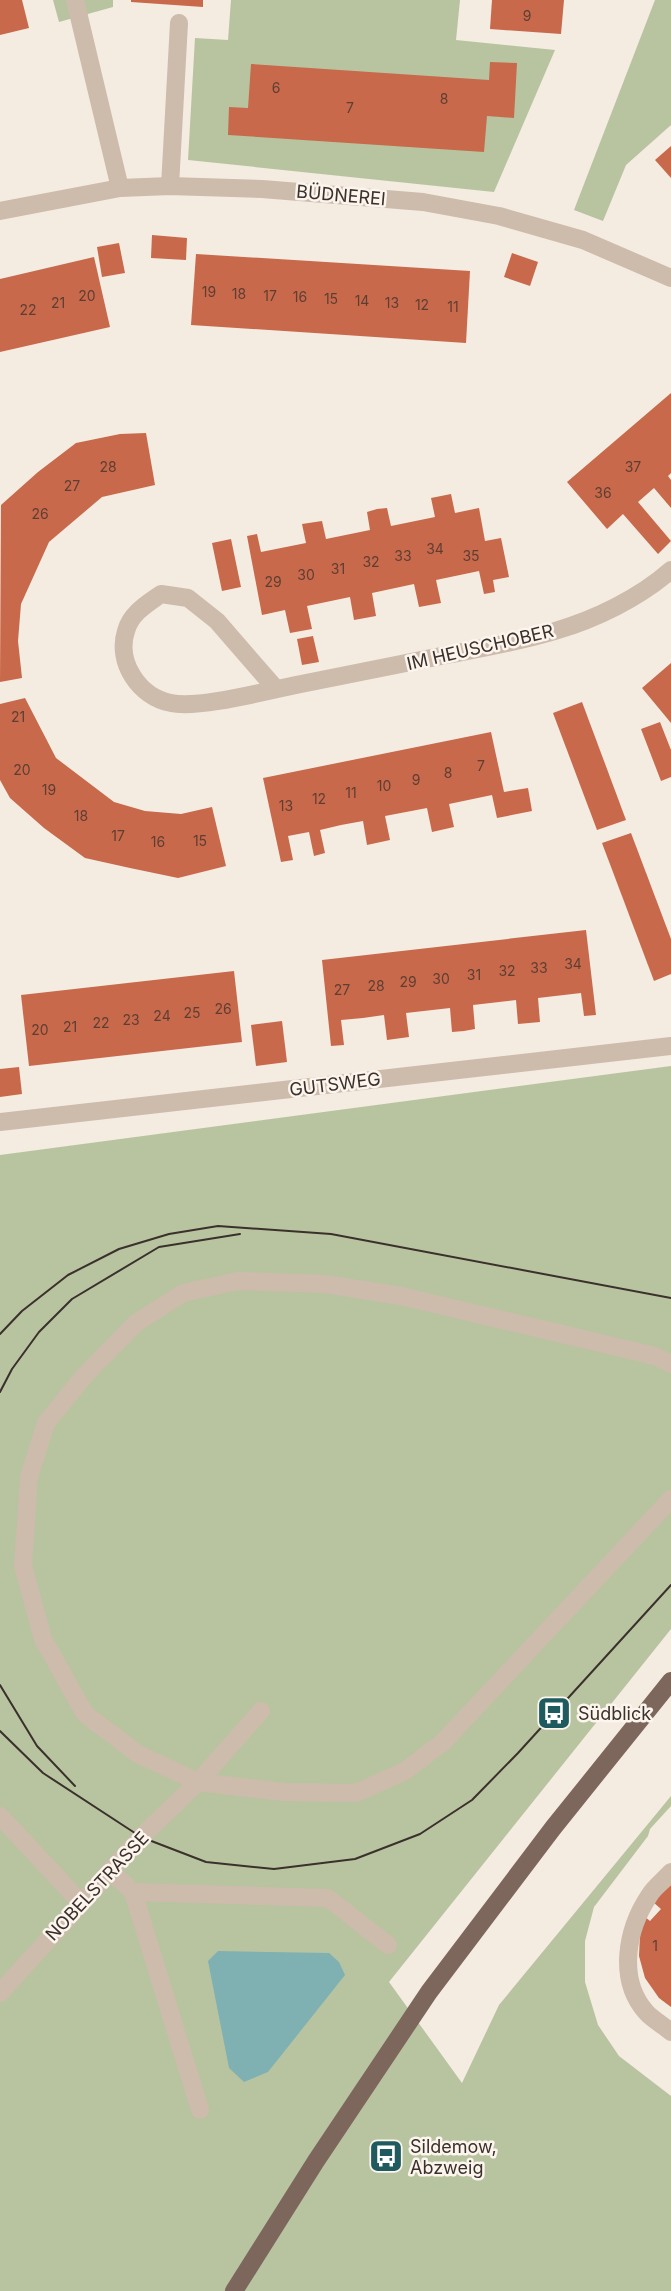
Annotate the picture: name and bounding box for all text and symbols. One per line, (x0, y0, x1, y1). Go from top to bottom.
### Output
house number: 9 (523, 7, 531, 24)
house number: 6 (272, 79, 280, 96)
house number: 8 (440, 90, 448, 107)
house number: 7 (346, 99, 354, 116)
street label: BÜDNEREI (295, 180, 387, 209)
house number: 19 (202, 283, 216, 300)
house number: 18 (232, 285, 246, 302)
house number: 20 (78, 287, 96, 304)
house number: 17 (263, 287, 277, 304)
house number: 16 (293, 288, 307, 305)
house number: 15 (324, 290, 338, 307)
house number: 14 (355, 292, 369, 309)
house number: 21 (51, 294, 65, 311)
house number: 13 (385, 294, 399, 311)
house number: 12 (415, 296, 429, 313)
house number: 11 (447, 298, 459, 315)
house number: 22 (19, 301, 37, 318)
house number: 28 (99, 458, 117, 475)
house number: 37 (625, 458, 641, 475)
house number: 27 (64, 477, 80, 494)
house number: 36 (594, 484, 612, 501)
house number: 26 (31, 505, 49, 522)
house number: 34 (426, 540, 444, 557)
house number: 33 (394, 547, 412, 564)
house number: 35 (462, 547, 480, 564)
house number: 32 (362, 553, 380, 570)
house number: 31 (331, 560, 345, 577)
house number: 30 (297, 566, 315, 583)
house number: 29 (264, 573, 282, 590)
street label: IM HEUSCHOBER (405, 620, 556, 674)
house number: 21 (11, 708, 25, 725)
house number: 7 (477, 757, 485, 774)
house number: 20 (13, 761, 31, 778)
house number: 8 (444, 764, 452, 781)
house number: 9 (412, 771, 420, 788)
house number: 10 (377, 777, 391, 794)
house number: 19 (42, 781, 56, 798)
house number: 11 (345, 784, 357, 801)
house number: 12 (312, 790, 326, 807)
house number: 13 (279, 797, 293, 814)
house number: 18 (74, 807, 88, 824)
house number: 17 (111, 827, 125, 844)
house number: 15 (193, 832, 207, 849)
house number: 16 (151, 833, 165, 850)
house number: 34 (564, 955, 582, 972)
house number: 33 (530, 959, 548, 976)
house number: 32 (498, 962, 516, 979)
house number: 31 (467, 966, 481, 983)
house number: 30 (432, 970, 450, 987)
house number: 29 (399, 973, 417, 990)
house number: 28 (367, 977, 385, 994)
house number: 27 (334, 981, 350, 998)
house number: 26 (214, 1000, 232, 1017)
house number: 25 (183, 1004, 201, 1021)
house number: 24 (153, 1007, 171, 1024)
house number: 23 (122, 1011, 140, 1028)
house number: 22 (92, 1014, 110, 1031)
house number: 21 (63, 1018, 77, 1035)
house number: 20 (31, 1021, 49, 1038)
street label: GUTSWEG (288, 1068, 382, 1100)
bus stop icon: Südblick (535, 1694, 573, 1732)
place label: Südblick (578, 1703, 651, 1724)
street label: NOBELSTRASSE (41, 1827, 153, 1945)
house number: 1 (652, 1937, 658, 1954)
place label: Sildemow, Abzweig (410, 2136, 497, 2178)
bus stop icon: Sildemow, Abzweig (367, 2137, 405, 2175)

